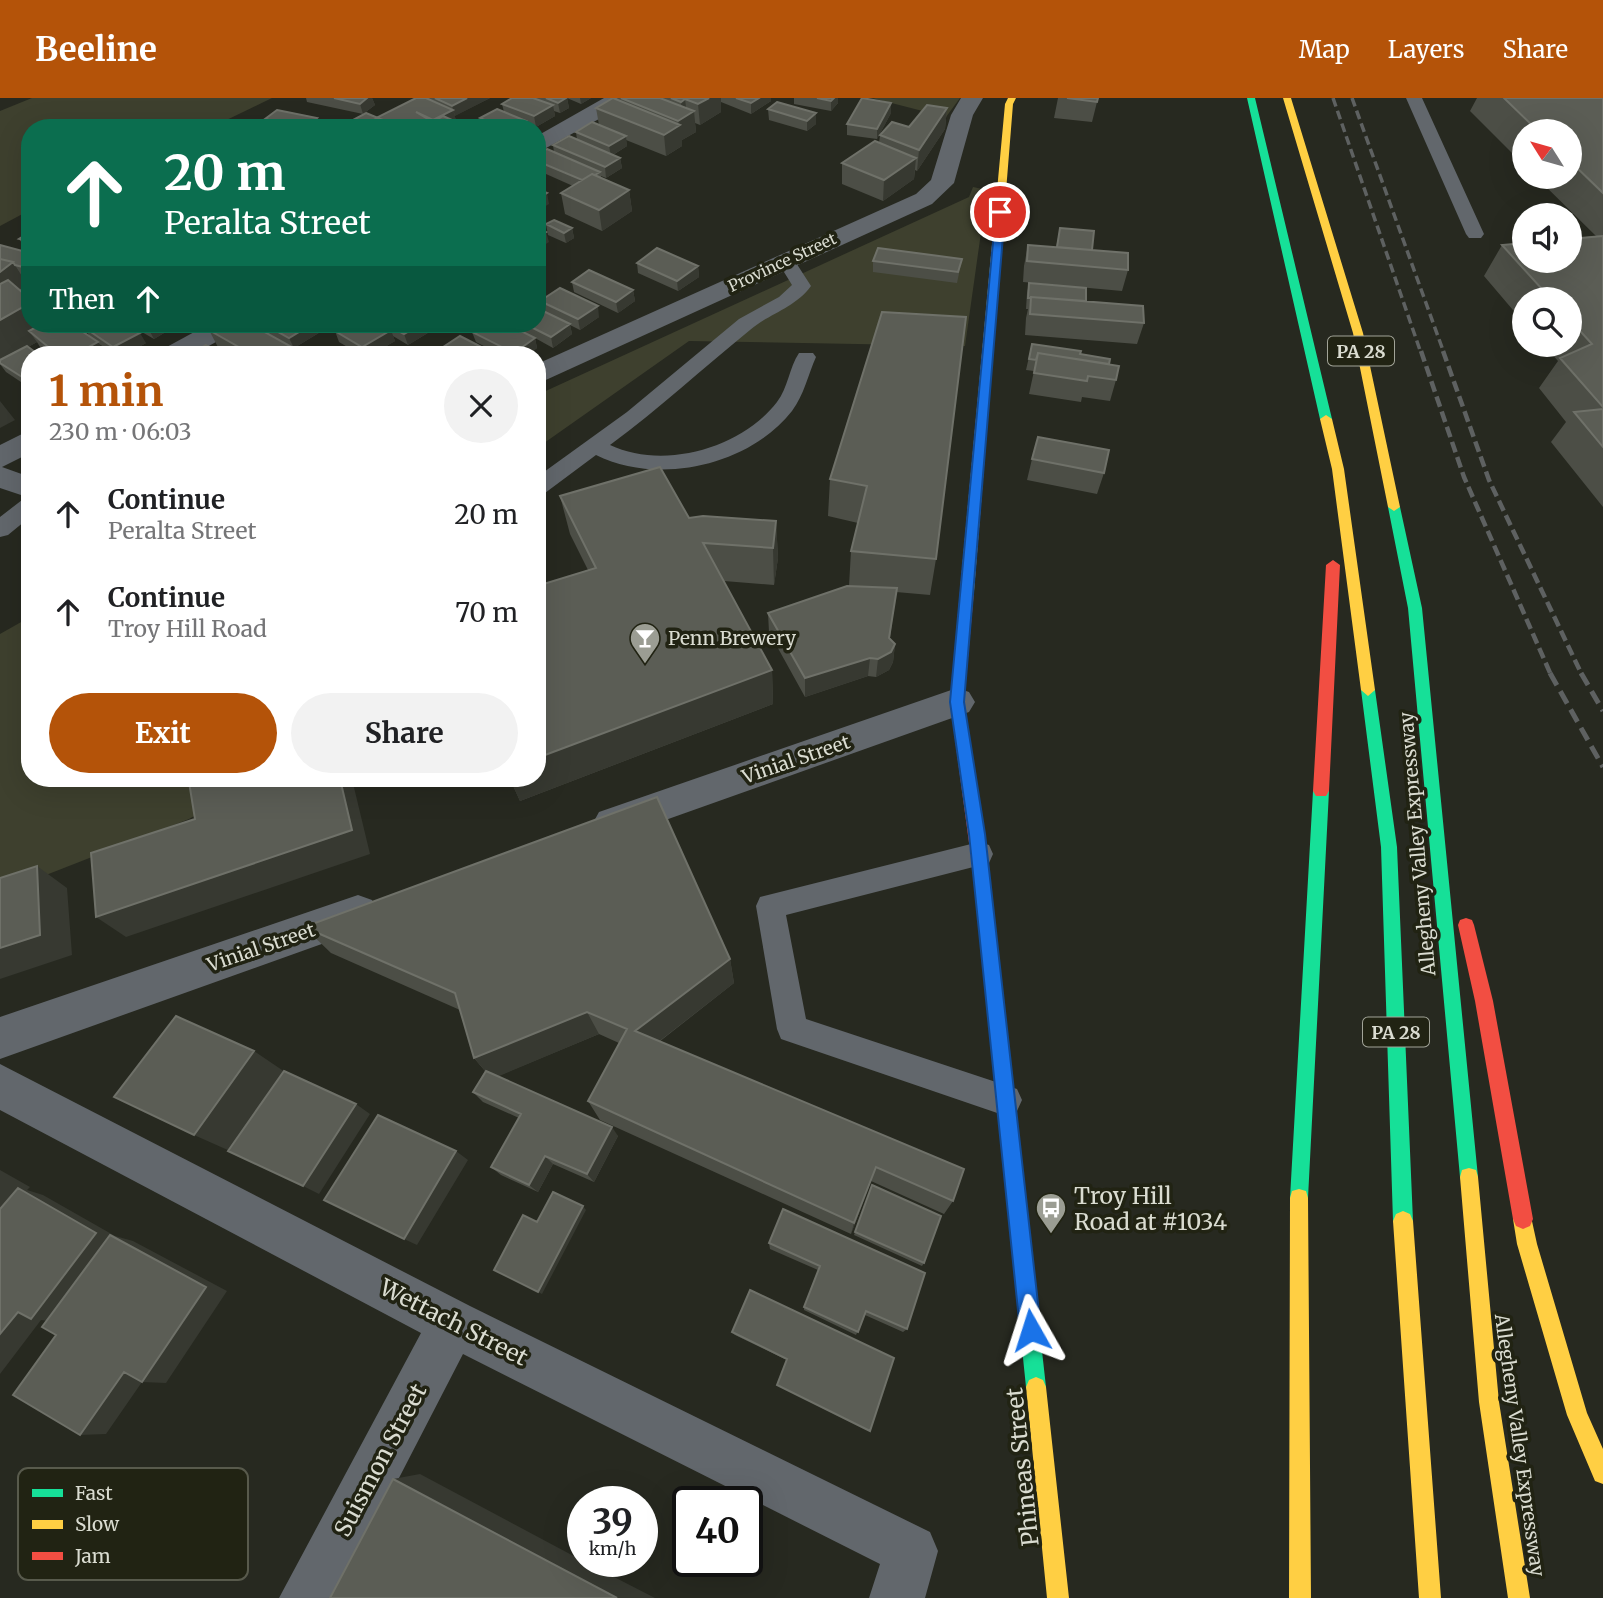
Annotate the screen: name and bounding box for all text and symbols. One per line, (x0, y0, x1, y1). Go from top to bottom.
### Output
text: Beeline (35, 29, 157, 70)
text: Map (1299, 34, 1350, 65)
text: Layers (1388, 34, 1464, 65)
text: Share (1502, 34, 1568, 65)
north arrow (1512, 119, 1582, 189)
map controls (1512, 119, 1582, 357)
text: 20 m (164, 142, 285, 203)
icon: ahead (49, 147, 140, 238)
pin (970, 182, 1030, 242)
icon: arrive (981, 193, 1019, 231)
text: Peralta Street (164, 203, 371, 243)
button: sound (1512, 203, 1582, 273)
street label: Province Street (725, 228, 840, 296)
icon: ahead (129, 280, 167, 318)
text: Then (49, 283, 115, 316)
button: search (1512, 287, 1582, 357)
road number: PA 28 (1328, 337, 1394, 366)
text: 1 min (49, 365, 163, 417)
button: close (444, 369, 518, 443)
text: 230 m · 06:03 (49, 417, 192, 446)
text: Continue (108, 483, 225, 516)
icon: ahead (49, 495, 87, 533)
text: 20 m (454, 498, 518, 531)
text: Peralta Street (108, 516, 257, 545)
text: Continue (108, 581, 225, 614)
icon: ahead (49, 593, 87, 631)
text: 70 m (455, 596, 518, 629)
text: Troy Hill Road (108, 614, 267, 643)
bar icon: Penn Brewery (628, 621, 662, 665)
place label: Penn Brewery (668, 626, 796, 650)
button: Exit (49, 693, 277, 773)
button: Share (291, 693, 518, 773)
street label: Allegheny Valley Expressway (1393, 711, 1441, 978)
street label: Vinial Street (738, 729, 854, 789)
street label: Vinial Street (203, 917, 319, 977)
road number: PA 28 (1363, 1017, 1429, 1046)
place label: Troy Hill Road at #1034 (1074, 1181, 1227, 1236)
bus stop icon: Troy Hill Road at #1034 (1034, 1191, 1068, 1235)
street label: Wettach Street (374, 1272, 533, 1372)
position arrow (994, 1293, 1068, 1367)
street label: Allegheny Valley Expressway (1490, 1311, 1550, 1578)
street label: Suismon Street (328, 1379, 432, 1541)
street label: Phineas Street (999, 1386, 1045, 1548)
legend (18, 1468, 248, 1580)
text: Fast (75, 1481, 113, 1505)
speed limit sign: 40 (672, 1486, 763, 1577)
text: 39 (592, 1500, 633, 1544)
text: Slow (75, 1512, 120, 1536)
text: km/h (589, 1537, 636, 1560)
text: Jam (74, 1544, 111, 1568)

